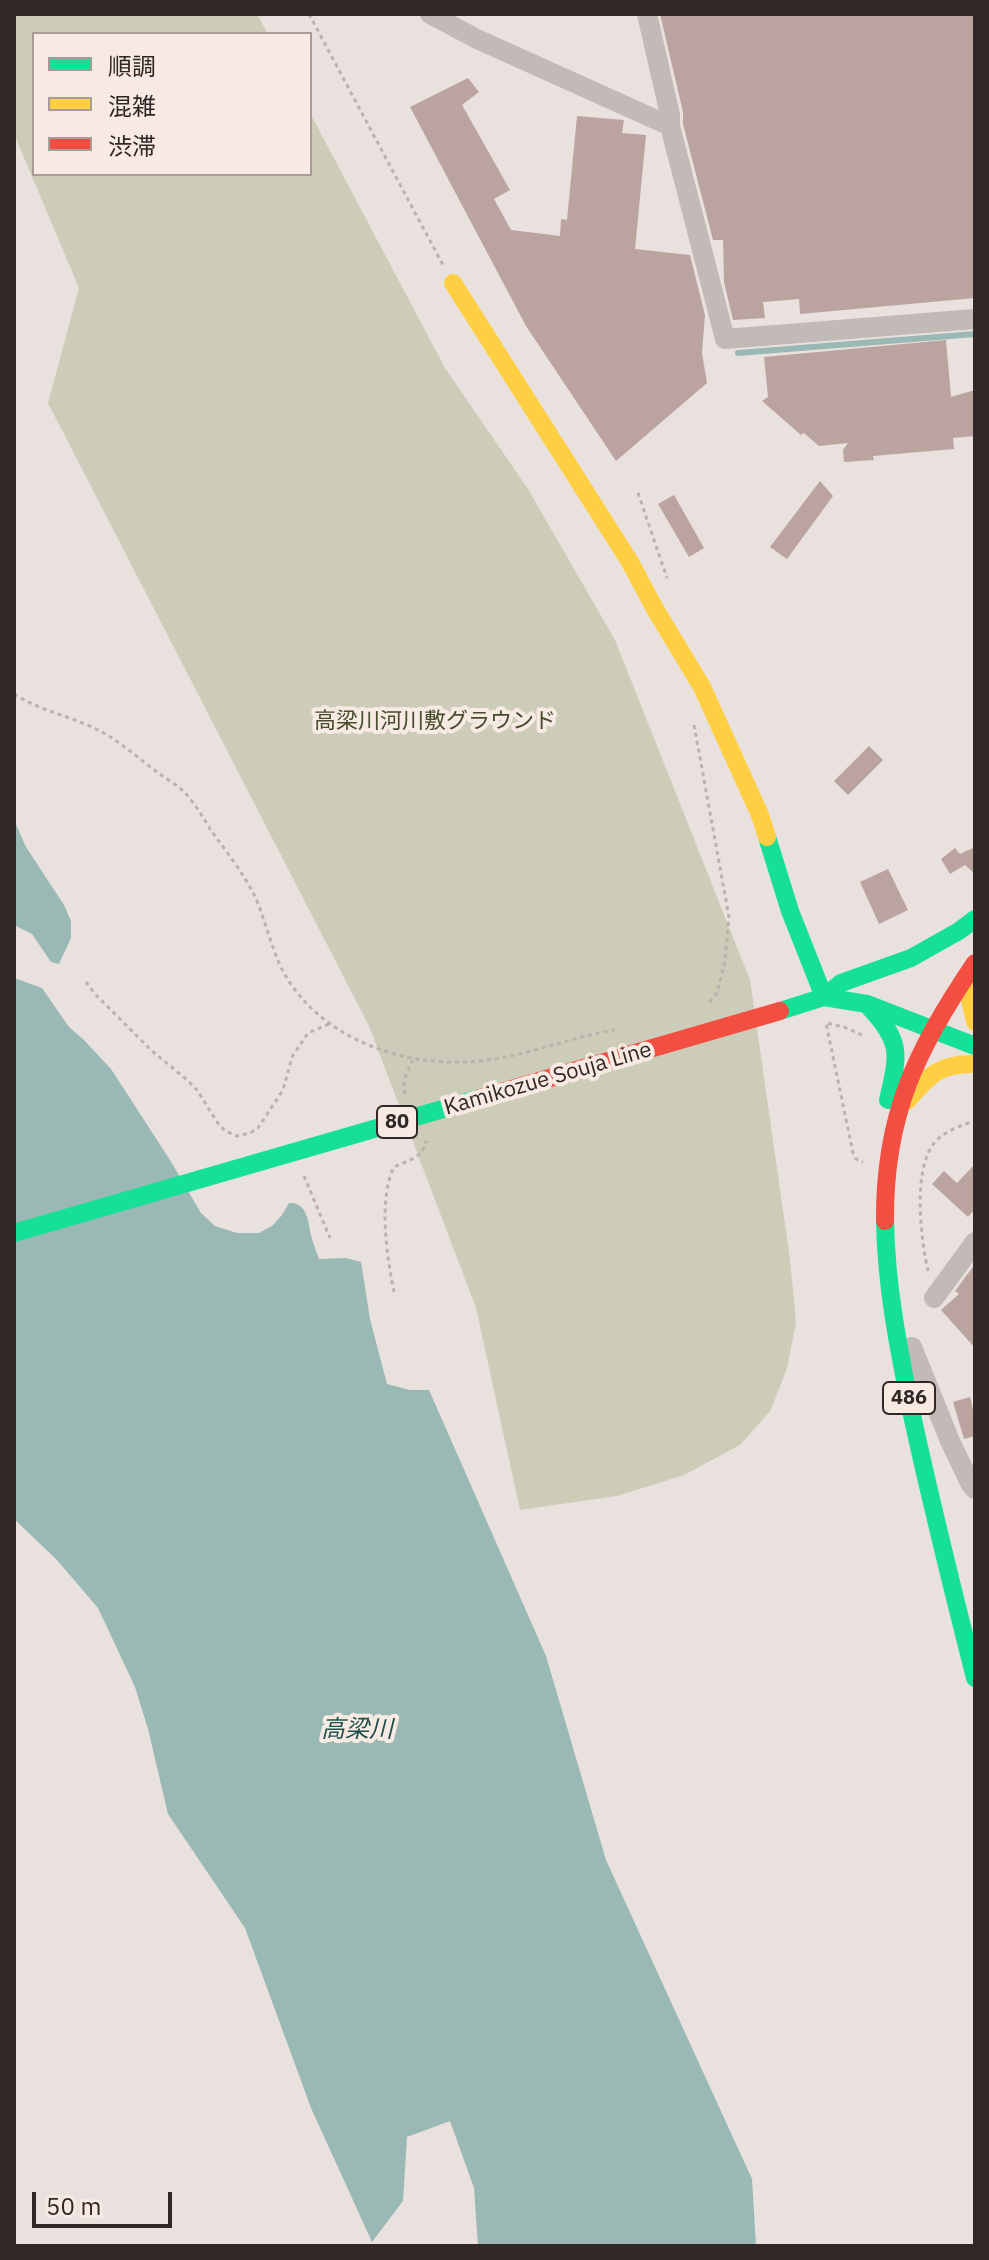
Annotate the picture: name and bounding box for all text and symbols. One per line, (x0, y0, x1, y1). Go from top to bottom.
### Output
legend (32, 32, 312, 176)
text: 順調 (108, 50, 156, 82)
text: 混雑 (108, 90, 156, 122)
text: 渋滞 (108, 130, 156, 162)
park label: 高梁川河川敷グラウンド (314, 709, 556, 735)
street label: Kamikozue Souja Line (441, 1037, 655, 1121)
road number: 80 (377, 1106, 417, 1138)
road number: 486 (883, 1382, 935, 1414)
water label: 高梁川 (321, 1716, 393, 1744)
scale bar (36, 2176, 176, 2226)
text: 50 m (46, 2190, 101, 2222)

